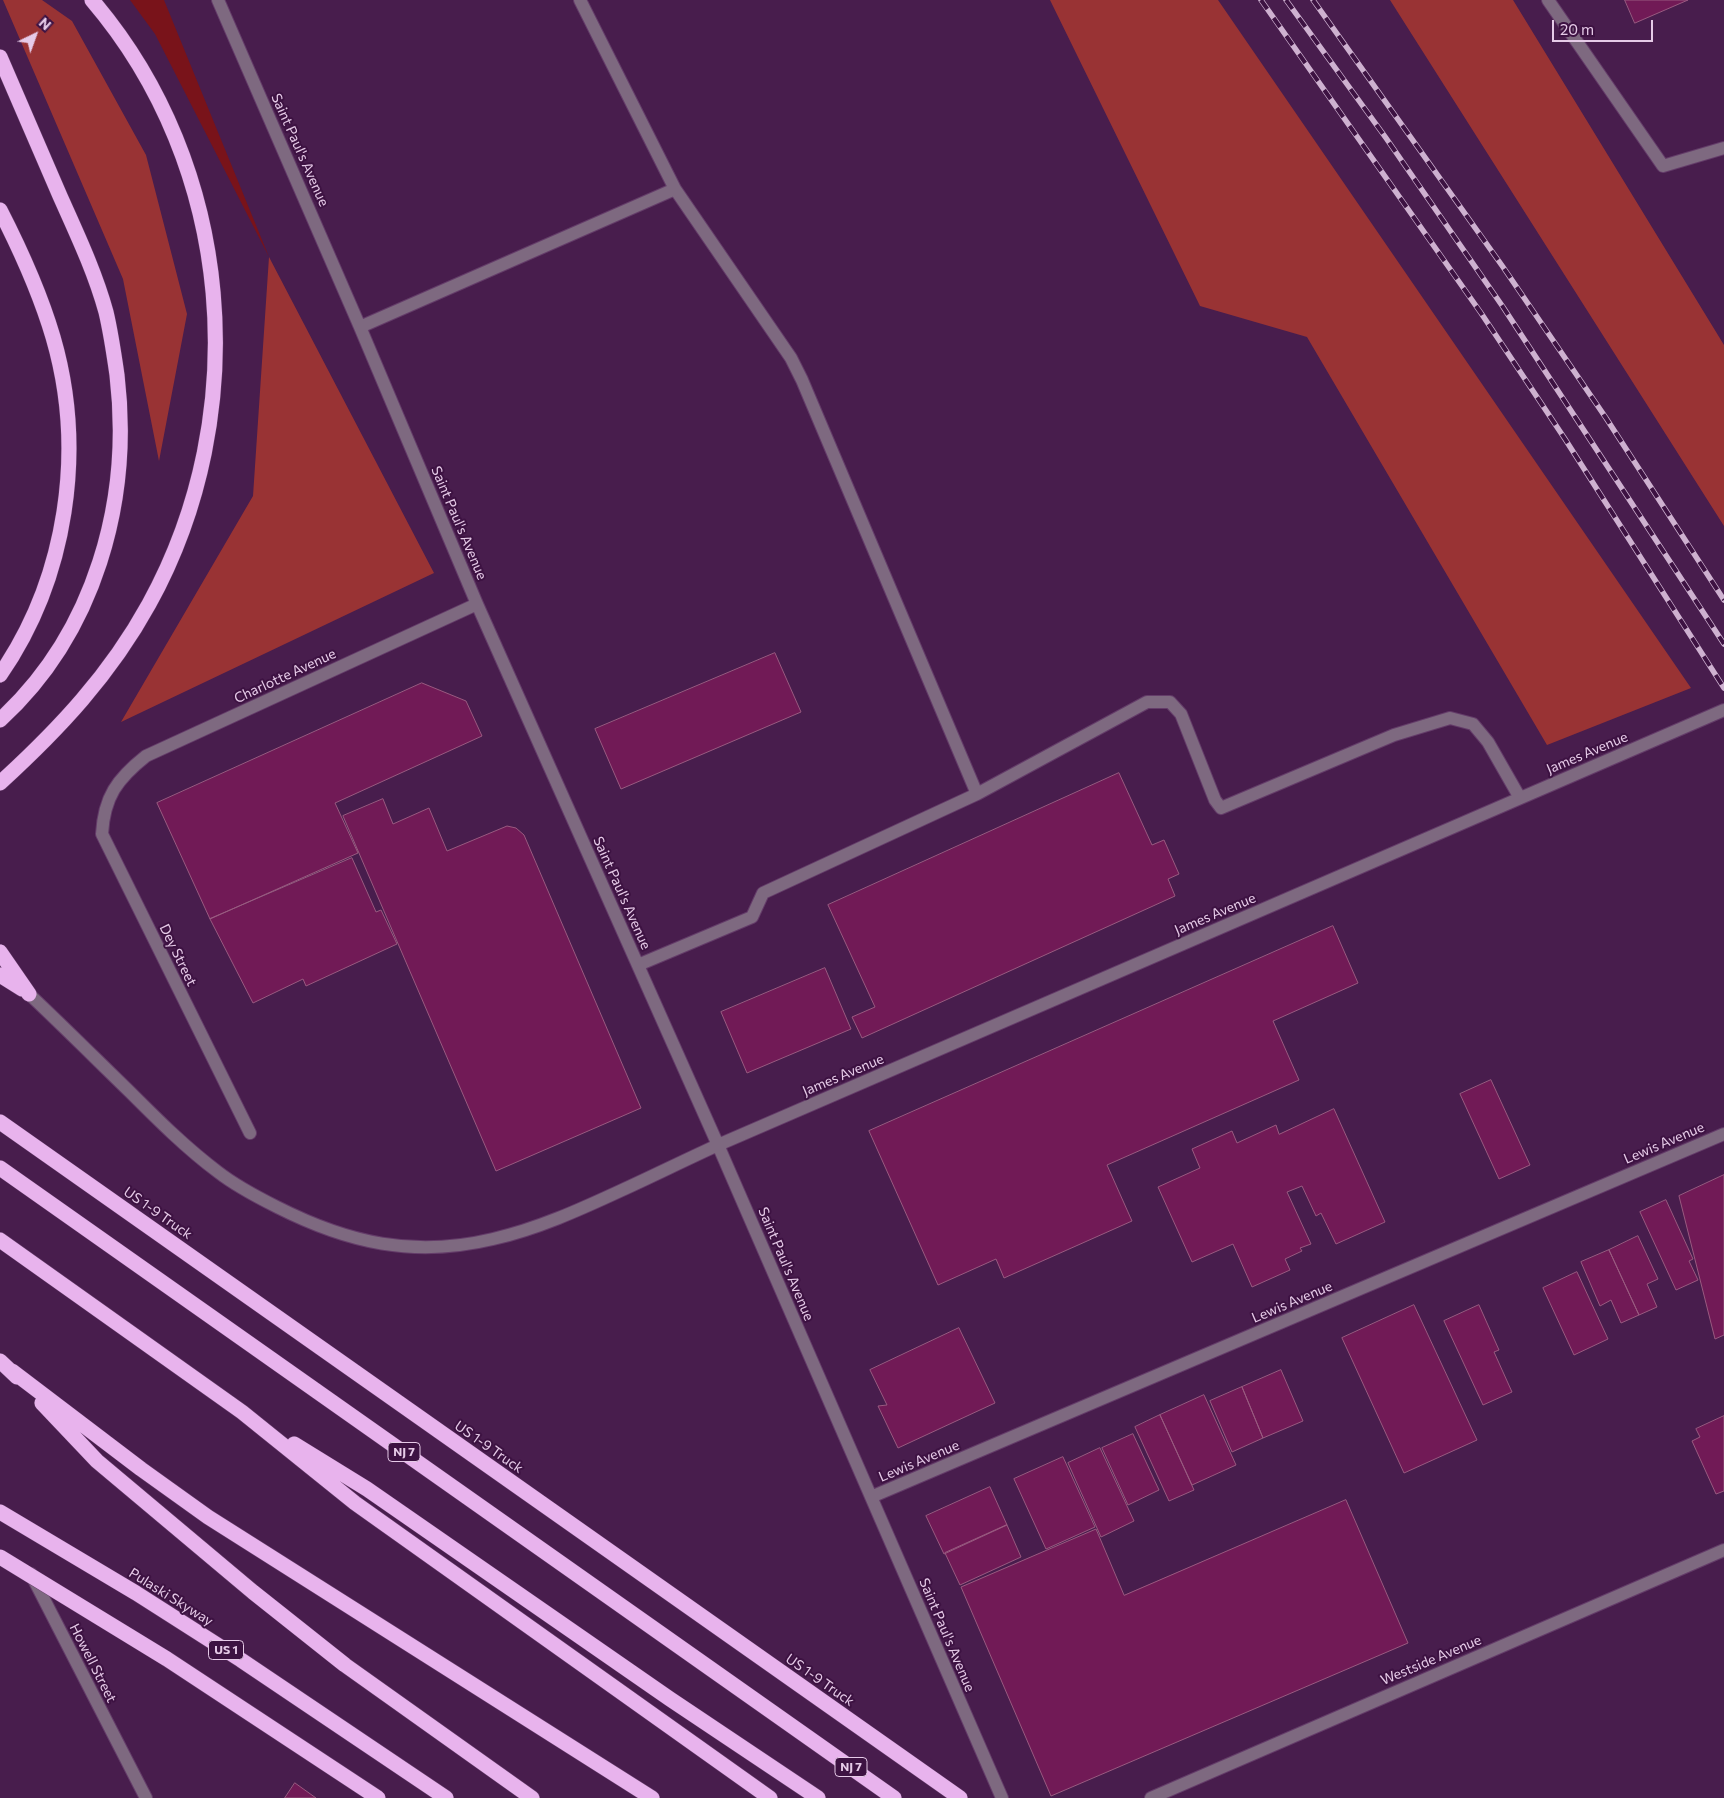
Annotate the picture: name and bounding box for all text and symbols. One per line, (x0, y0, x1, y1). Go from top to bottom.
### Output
north arrow (10, 10, 60, 60)
scale bar (1554, 10, 1655, 42)
text: N (36, 14, 55, 33)
text: 20 m (1560, 20, 1594, 38)
street label: Saint Paul's Avenue (268, 91, 332, 209)
street label: Saint Paul's Avenue (428, 464, 490, 582)
street label: Charlotte Avenue (231, 645, 339, 707)
street label: James Avenue (1544, 728, 1630, 778)
street label: Saint Paul's Avenue (590, 834, 654, 952)
street label: James Avenue (1172, 889, 1258, 939)
street label: Dey Street (156, 921, 200, 989)
street label: James Avenue (800, 1050, 886, 1100)
street label: Lewis Avenue (1621, 1119, 1707, 1167)
street label: US 1-9 Truck (120, 1183, 196, 1243)
street label: Saint Paul's Avenue (755, 1205, 817, 1323)
street label: Lewis Avenue (1249, 1278, 1335, 1326)
street label: US 1-9 Truck (451, 1417, 527, 1477)
street label: Lewis Avenue (876, 1437, 962, 1485)
road number: NJ 7 (388, 1442, 420, 1461)
street label: Pulaski Skyway (126, 1564, 216, 1630)
street label: Saint Paul's Avenue (916, 1576, 978, 1694)
street label: Howell Street (66, 1621, 120, 1705)
street label: Westside Avenue (1378, 1631, 1484, 1689)
road number: US 1 (208, 1640, 244, 1660)
street label: US 1-9 Truck (782, 1650, 858, 1710)
road number: NJ 7 (835, 1758, 867, 1776)

